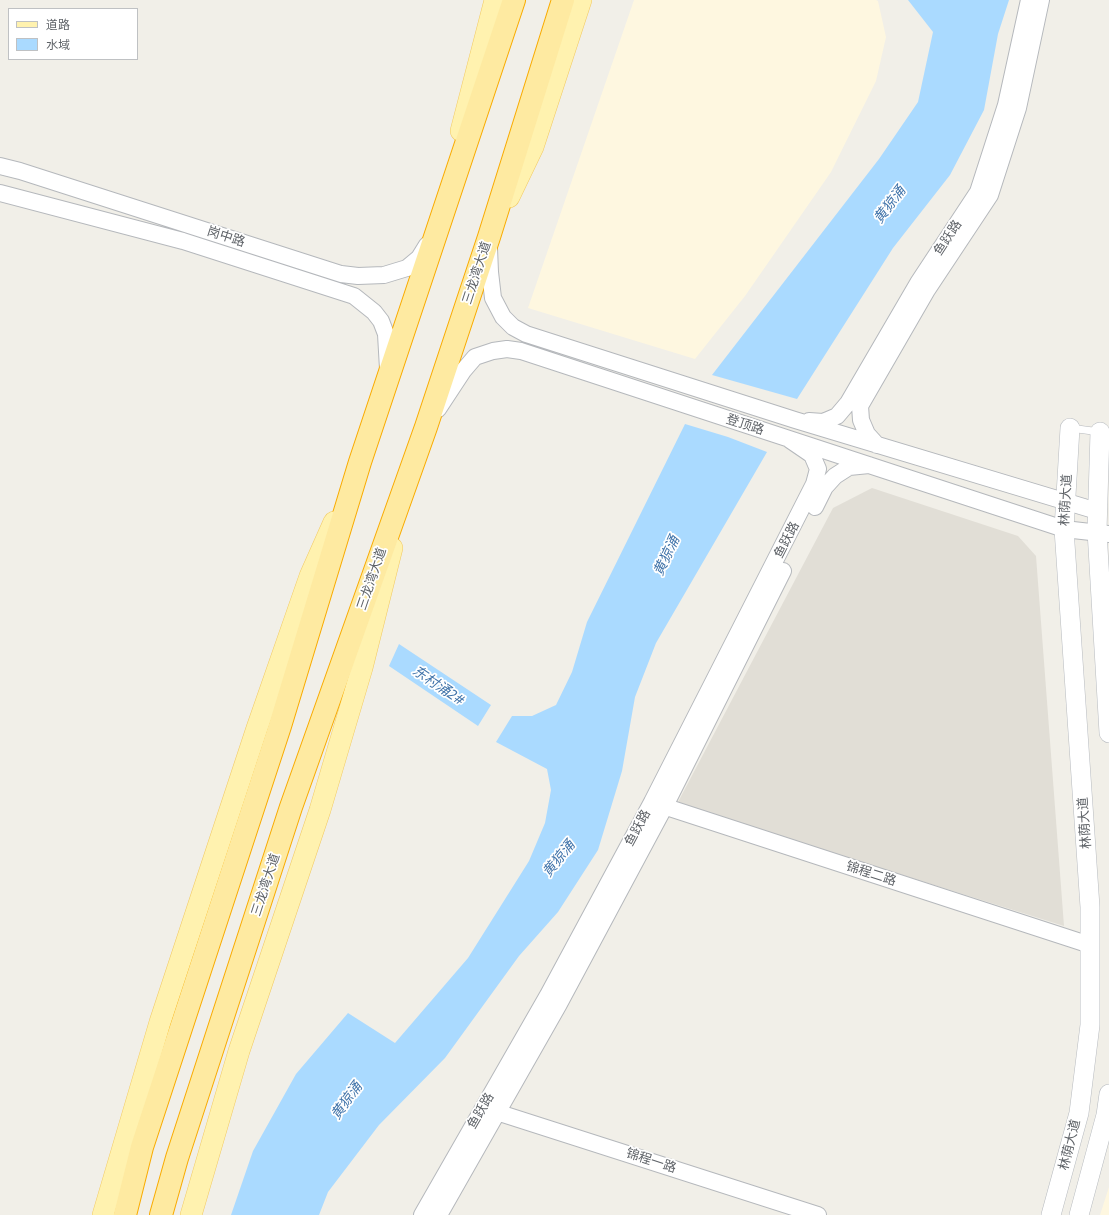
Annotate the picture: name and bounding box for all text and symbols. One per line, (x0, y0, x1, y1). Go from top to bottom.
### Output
legend (8, 8, 138, 60)
text: 道路 (46, 16, 70, 33)
text: 水域 (46, 36, 70, 53)
water label: 黄猄涌 (871, 183, 909, 227)
street label: 鱼跃路 (931, 217, 965, 259)
street label: 岗中路 (205, 224, 247, 250)
street label: 三龙湾大道 (460, 240, 494, 306)
street label: 登顶路 (724, 412, 766, 438)
street label: 林荫大道 (1057, 474, 1075, 526)
street label: 鱼跃路 (771, 519, 803, 561)
water label: 黄猄涌 (651, 533, 683, 579)
street label: 三龙湾大道 (354, 546, 390, 612)
water label: 东村涌2# (409, 663, 467, 709)
street label: 林荫大道 (1075, 797, 1095, 849)
street label: 鱼跃路 (622, 807, 654, 849)
water label: 黄猄涌 (539, 837, 579, 881)
street label: 三龙湾大道 (249, 852, 283, 918)
street label: 锦程二路 (844, 859, 898, 889)
water label: 黄猄涌 (328, 1079, 366, 1123)
street label: 鱼跃路 (464, 1090, 498, 1132)
street label: 林荫大道 (1056, 1118, 1084, 1172)
street label: 锦程一路 (624, 1146, 678, 1176)

